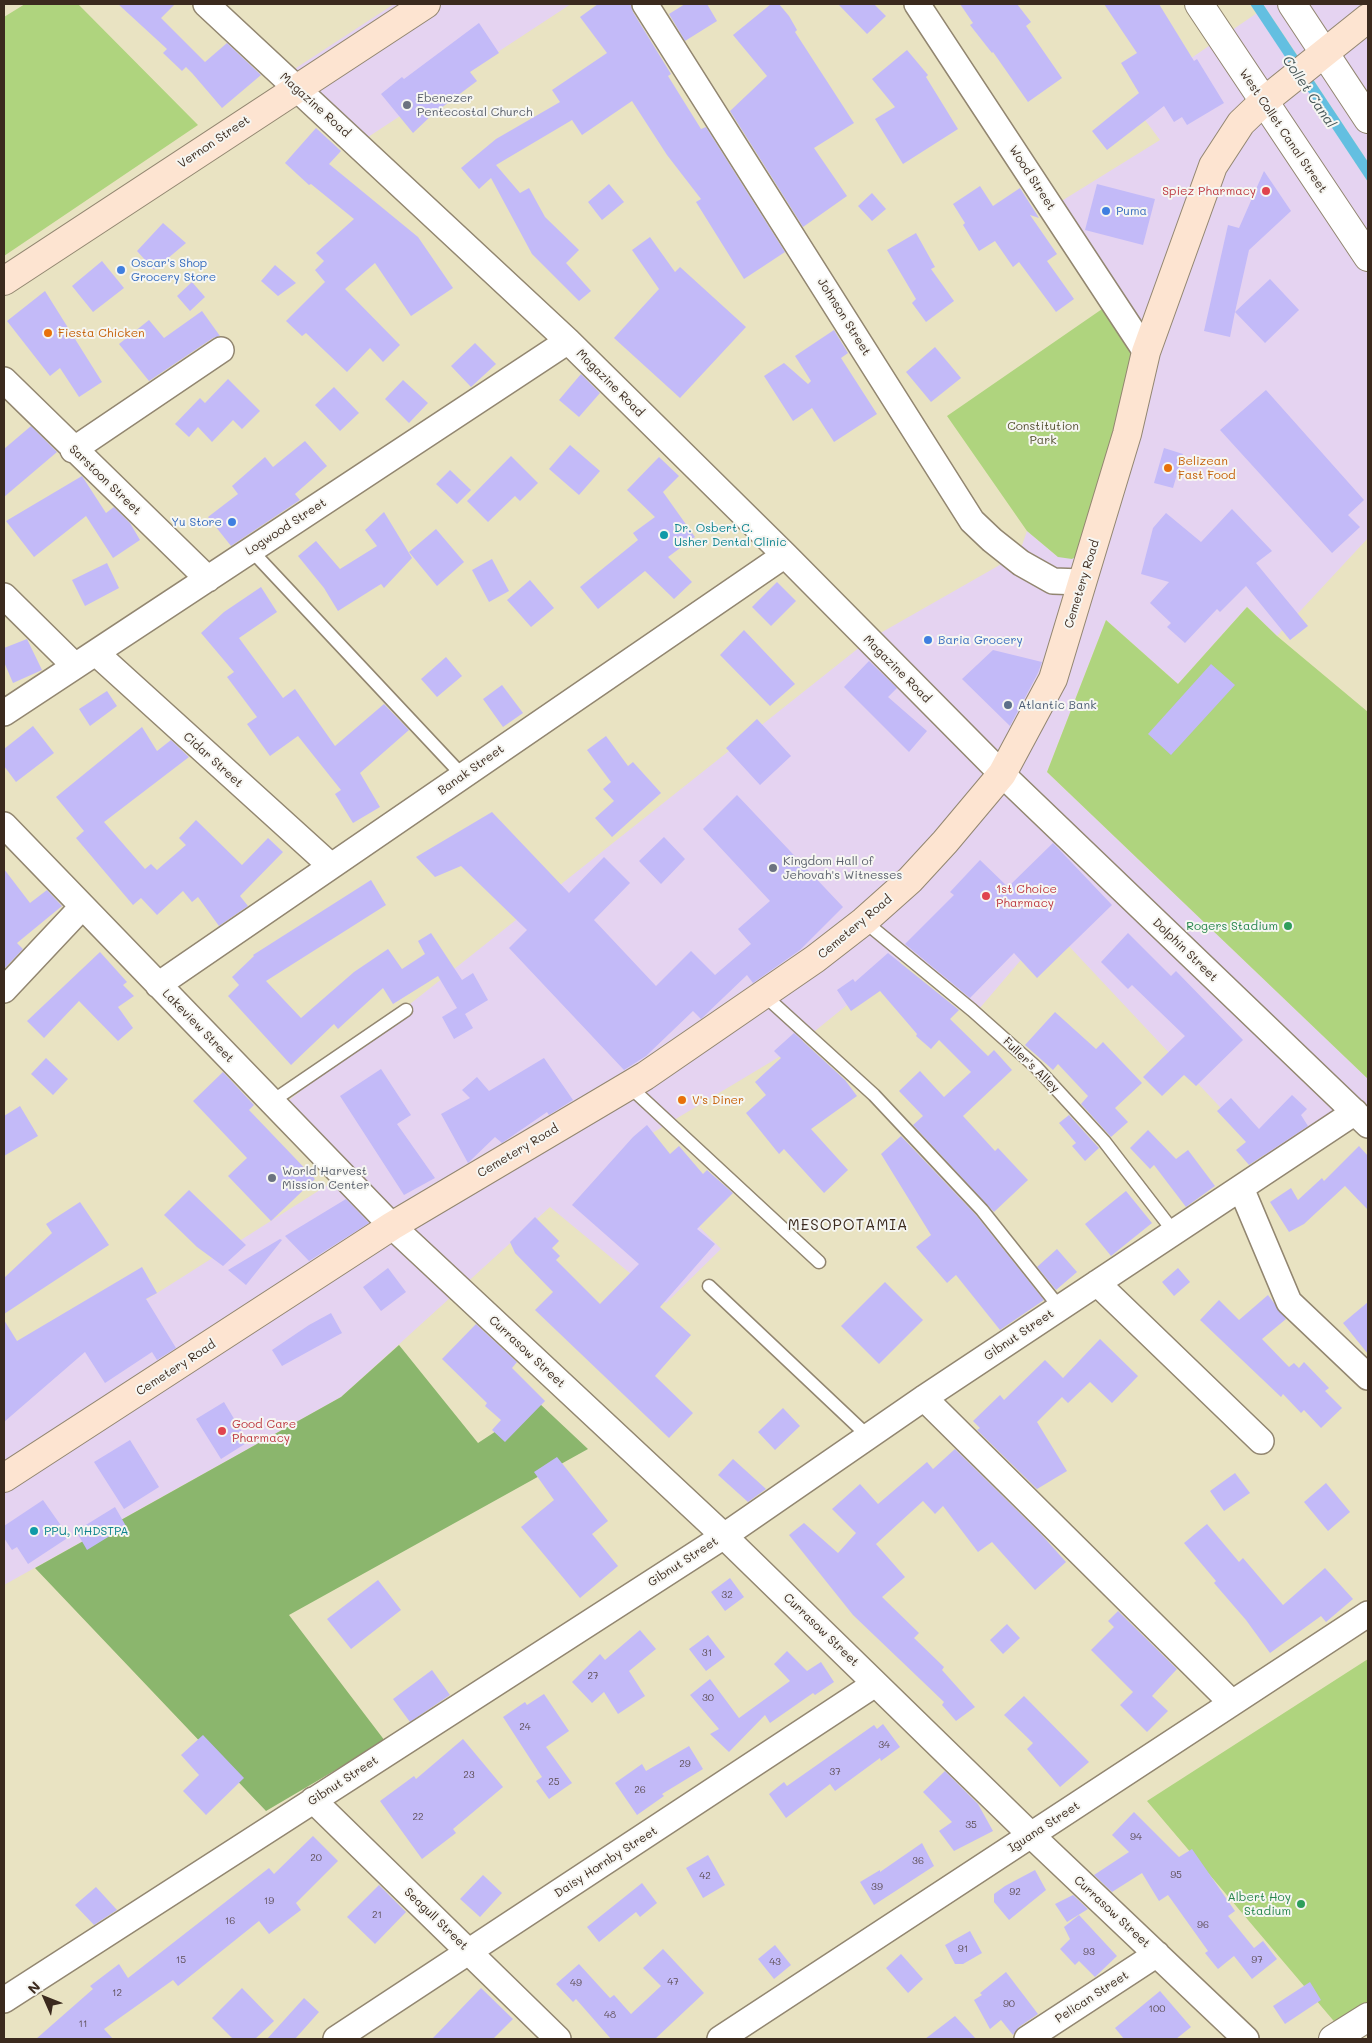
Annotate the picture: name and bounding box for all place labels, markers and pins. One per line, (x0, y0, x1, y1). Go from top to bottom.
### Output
place label: Ebenezer Pentecostal Church (417, 91, 532, 119)
marker: Ebenezer Pentecostal Church (401, 99, 413, 111)
place label: Spiez Pharmacy (1162, 184, 1256, 198)
marker: Spiez Pharmacy (1260, 185, 1272, 197)
place label: Puma (1116, 204, 1147, 218)
marker: Puma (1100, 205, 1112, 217)
place label: Oscar's Shop Grocery Store (131, 256, 216, 284)
marker: Oscar's Shop Grocery Store (115, 264, 127, 276)
place label: Fiesta Chicken (58, 326, 145, 340)
marker: Fiesta Chicken (42, 327, 54, 339)
place label: Belizean Fast Food (1178, 454, 1236, 482)
marker: Belizean Fast Food (1162, 462, 1174, 474)
place label: Yu Store (171, 515, 222, 529)
marker: Yu Store (226, 516, 238, 528)
place label: Dr. Osbert C. Usher Dental Clinic (674, 521, 786, 549)
marker: Dr. Osbert C. Usher Dental Clinic (658, 529, 670, 541)
place label: Baria Grocery (938, 633, 1023, 647)
marker: Baria Grocery (922, 634, 934, 646)
place label: Atlantic Bank (1018, 698, 1097, 712)
marker: Atlantic Bank (1002, 699, 1014, 711)
place label: Kingdom Hall of Jehovah's Witnesses (783, 854, 902, 882)
marker: Kingdom Hall of Jehovah's Witnesses (767, 862, 779, 874)
place label: 1st Choice Pharmacy (996, 882, 1057, 910)
marker: 1st Choice Pharmacy (980, 890, 992, 902)
place label: Rogers Stadium (1186, 919, 1278, 933)
marker: Rogers Stadium (1282, 920, 1294, 932)
place label: V's Diner (692, 1093, 744, 1107)
marker: V's Diner (676, 1094, 688, 1106)
place label: World Harvest Mission Center (282, 1164, 370, 1192)
marker: World Harvest Mission Center (266, 1172, 278, 1184)
place label: Good Care Pharmacy (232, 1417, 296, 1445)
marker: Good Care Pharmacy (216, 1425, 228, 1437)
place label: PPU, MHDSTPA (44, 1524, 129, 1538)
marker: PPU, MHDSTPA (28, 1525, 40, 1537)
place label: Albert Hoy Stadium (1228, 1890, 1291, 1918)
marker: Albert Hoy Stadium (1295, 1898, 1307, 1910)

